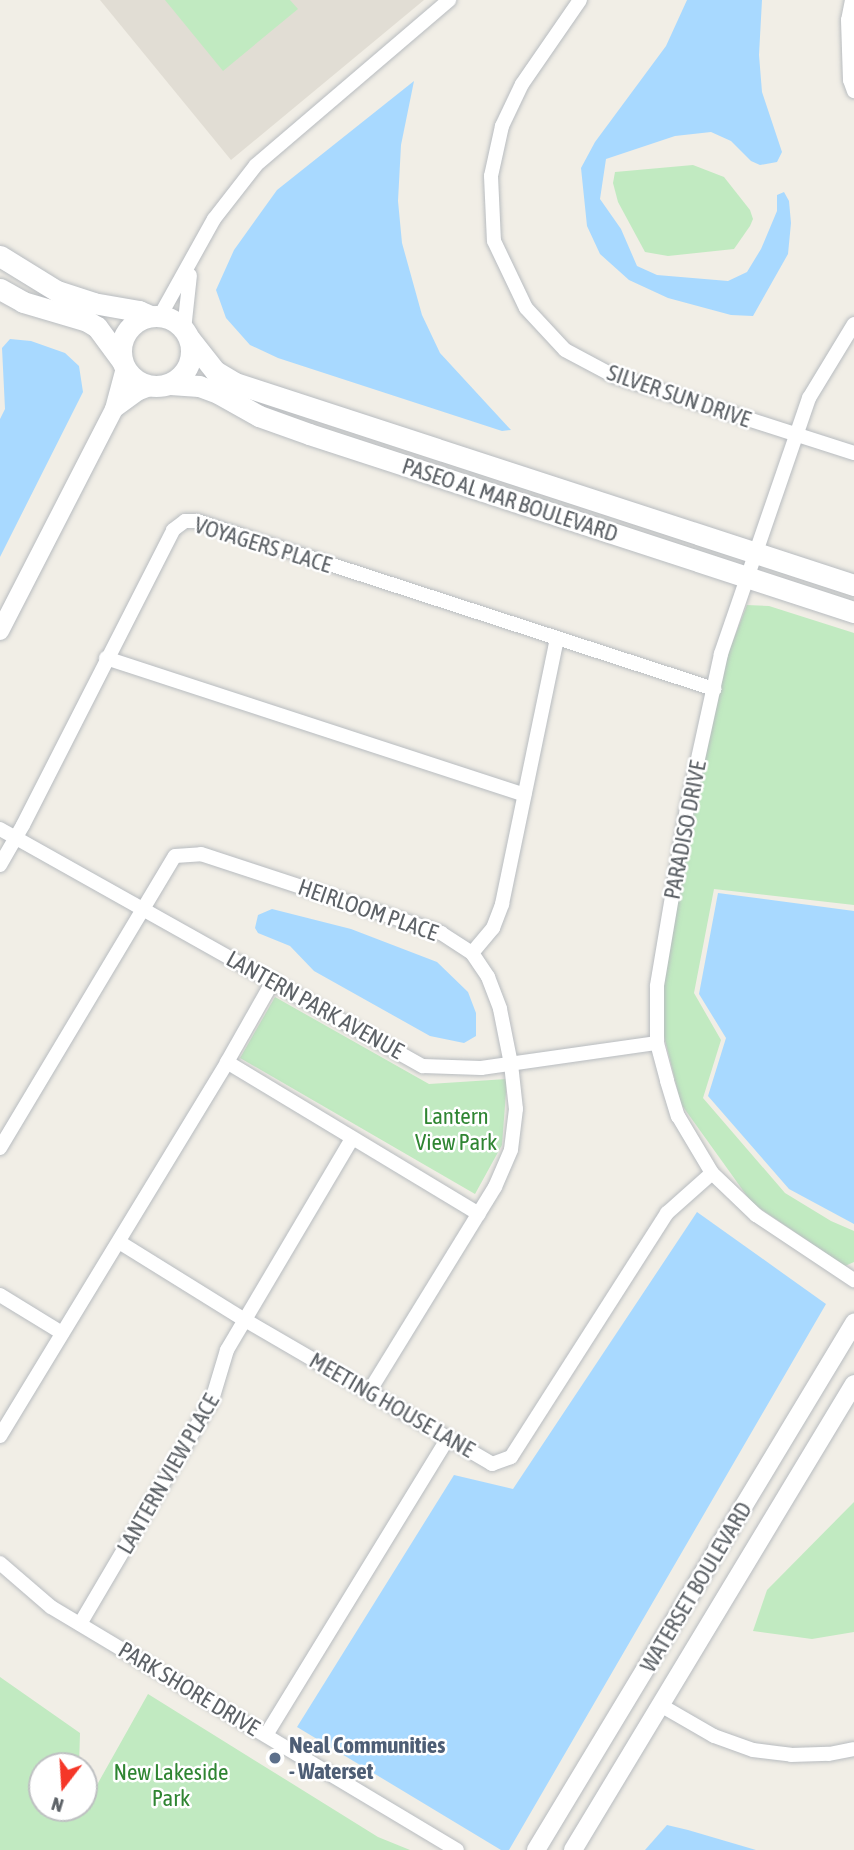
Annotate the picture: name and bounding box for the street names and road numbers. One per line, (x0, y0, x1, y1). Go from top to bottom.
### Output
street label: SILVER SUN DRIVE (604, 359, 754, 433)
street label: PASEO AL MAR BOULEVARD (399, 452, 621, 548)
street label: VOYAGERS PLACE (191, 511, 335, 579)
street label: PARADISO DRIVE (658, 758, 712, 902)
street label: HEIRLOOM PLACE (294, 873, 442, 947)
street label: LANTERN PARK AVENUE (222, 945, 408, 1065)
street label: MEETING HOUSE LANE (304, 1346, 480, 1464)
street label: LANTERN VIEW PLACE (111, 1389, 225, 1559)
street label: WATERSET BOULEVARD (634, 1497, 758, 1677)
street label: PARK SHORE DRIVE (113, 1636, 265, 1742)

